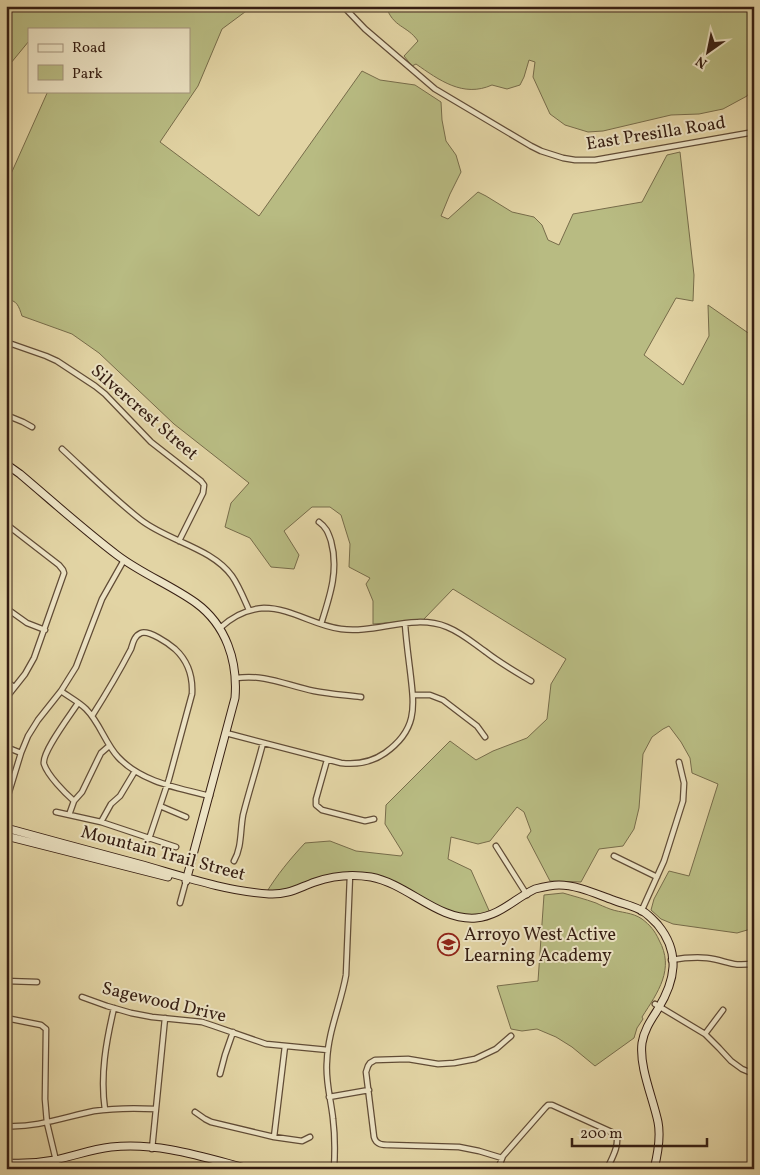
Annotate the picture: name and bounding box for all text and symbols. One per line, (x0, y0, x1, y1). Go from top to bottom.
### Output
legend (28, 28, 190, 92)
north arrow (682, 28, 732, 78)
text: Road (72, 38, 106, 59)
text: N (692, 51, 711, 72)
text: Park (72, 64, 103, 85)
street label: East Presilla Road (584, 111, 728, 157)
street label: Silvercrest Street (85, 359, 203, 467)
street label: Mountain Trail Street (78, 820, 248, 888)
place label: Arroyo West Active Learning Academy (464, 923, 616, 969)
school or university icon: Arroyo West Active Learning Academy (436, 933, 460, 957)
street label: Sagewood Drive (99, 977, 229, 1029)
scale bar (572, 1115, 708, 1147)
text: 200 m (580, 1124, 623, 1145)

